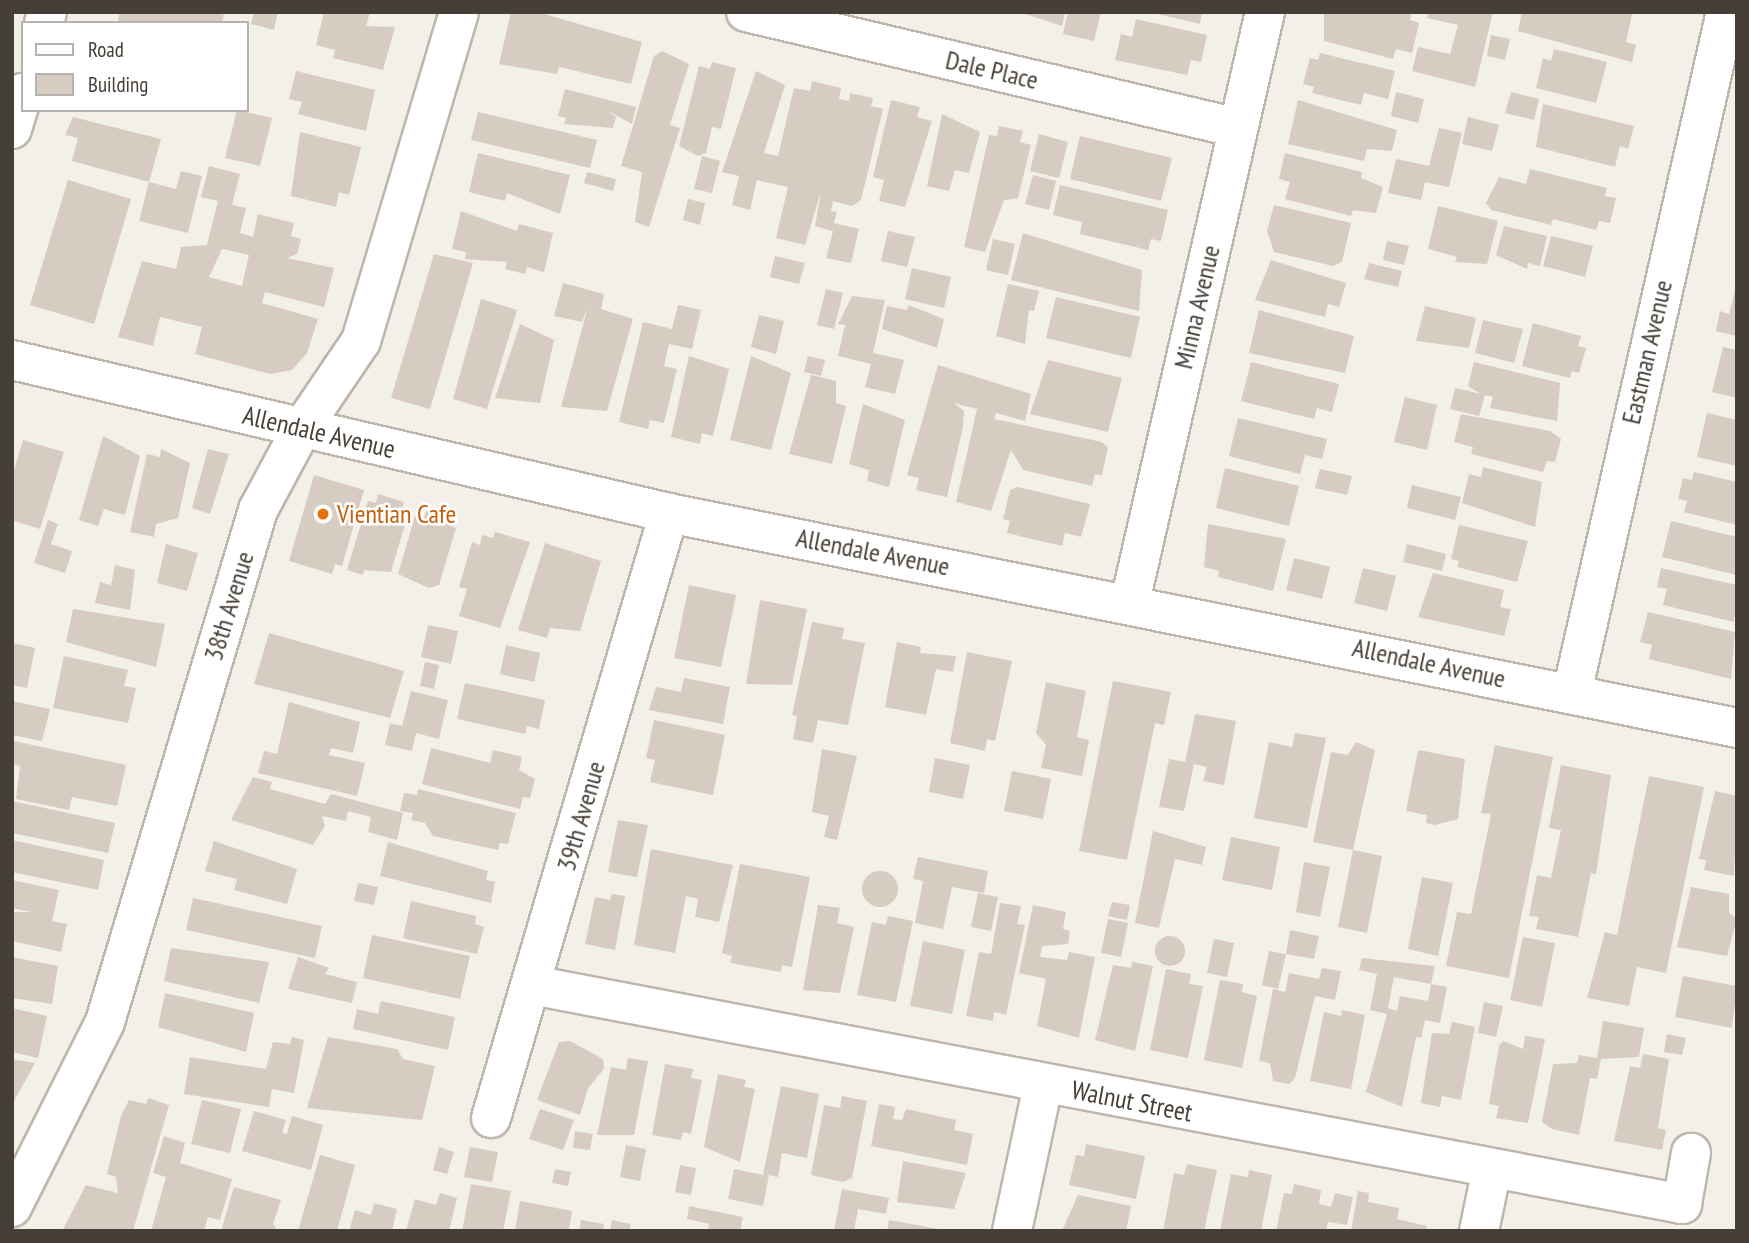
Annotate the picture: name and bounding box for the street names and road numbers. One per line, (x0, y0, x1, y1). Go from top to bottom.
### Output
street label: Dale Place (943, 44, 1041, 96)
street label: Minna Avenue (1168, 242, 1226, 372)
street label: Eastman Avenue (1615, 277, 1679, 427)
street label: Allendale Avenue (239, 399, 399, 465)
street label: Allendale Avenue (793, 522, 953, 582)
street label: 38th Avenue (198, 547, 260, 665)
street label: Allendale Avenue (1349, 631, 1509, 695)
street label: 39th Avenue (550, 757, 612, 875)
street label: Walnut Street (1069, 1074, 1195, 1128)

